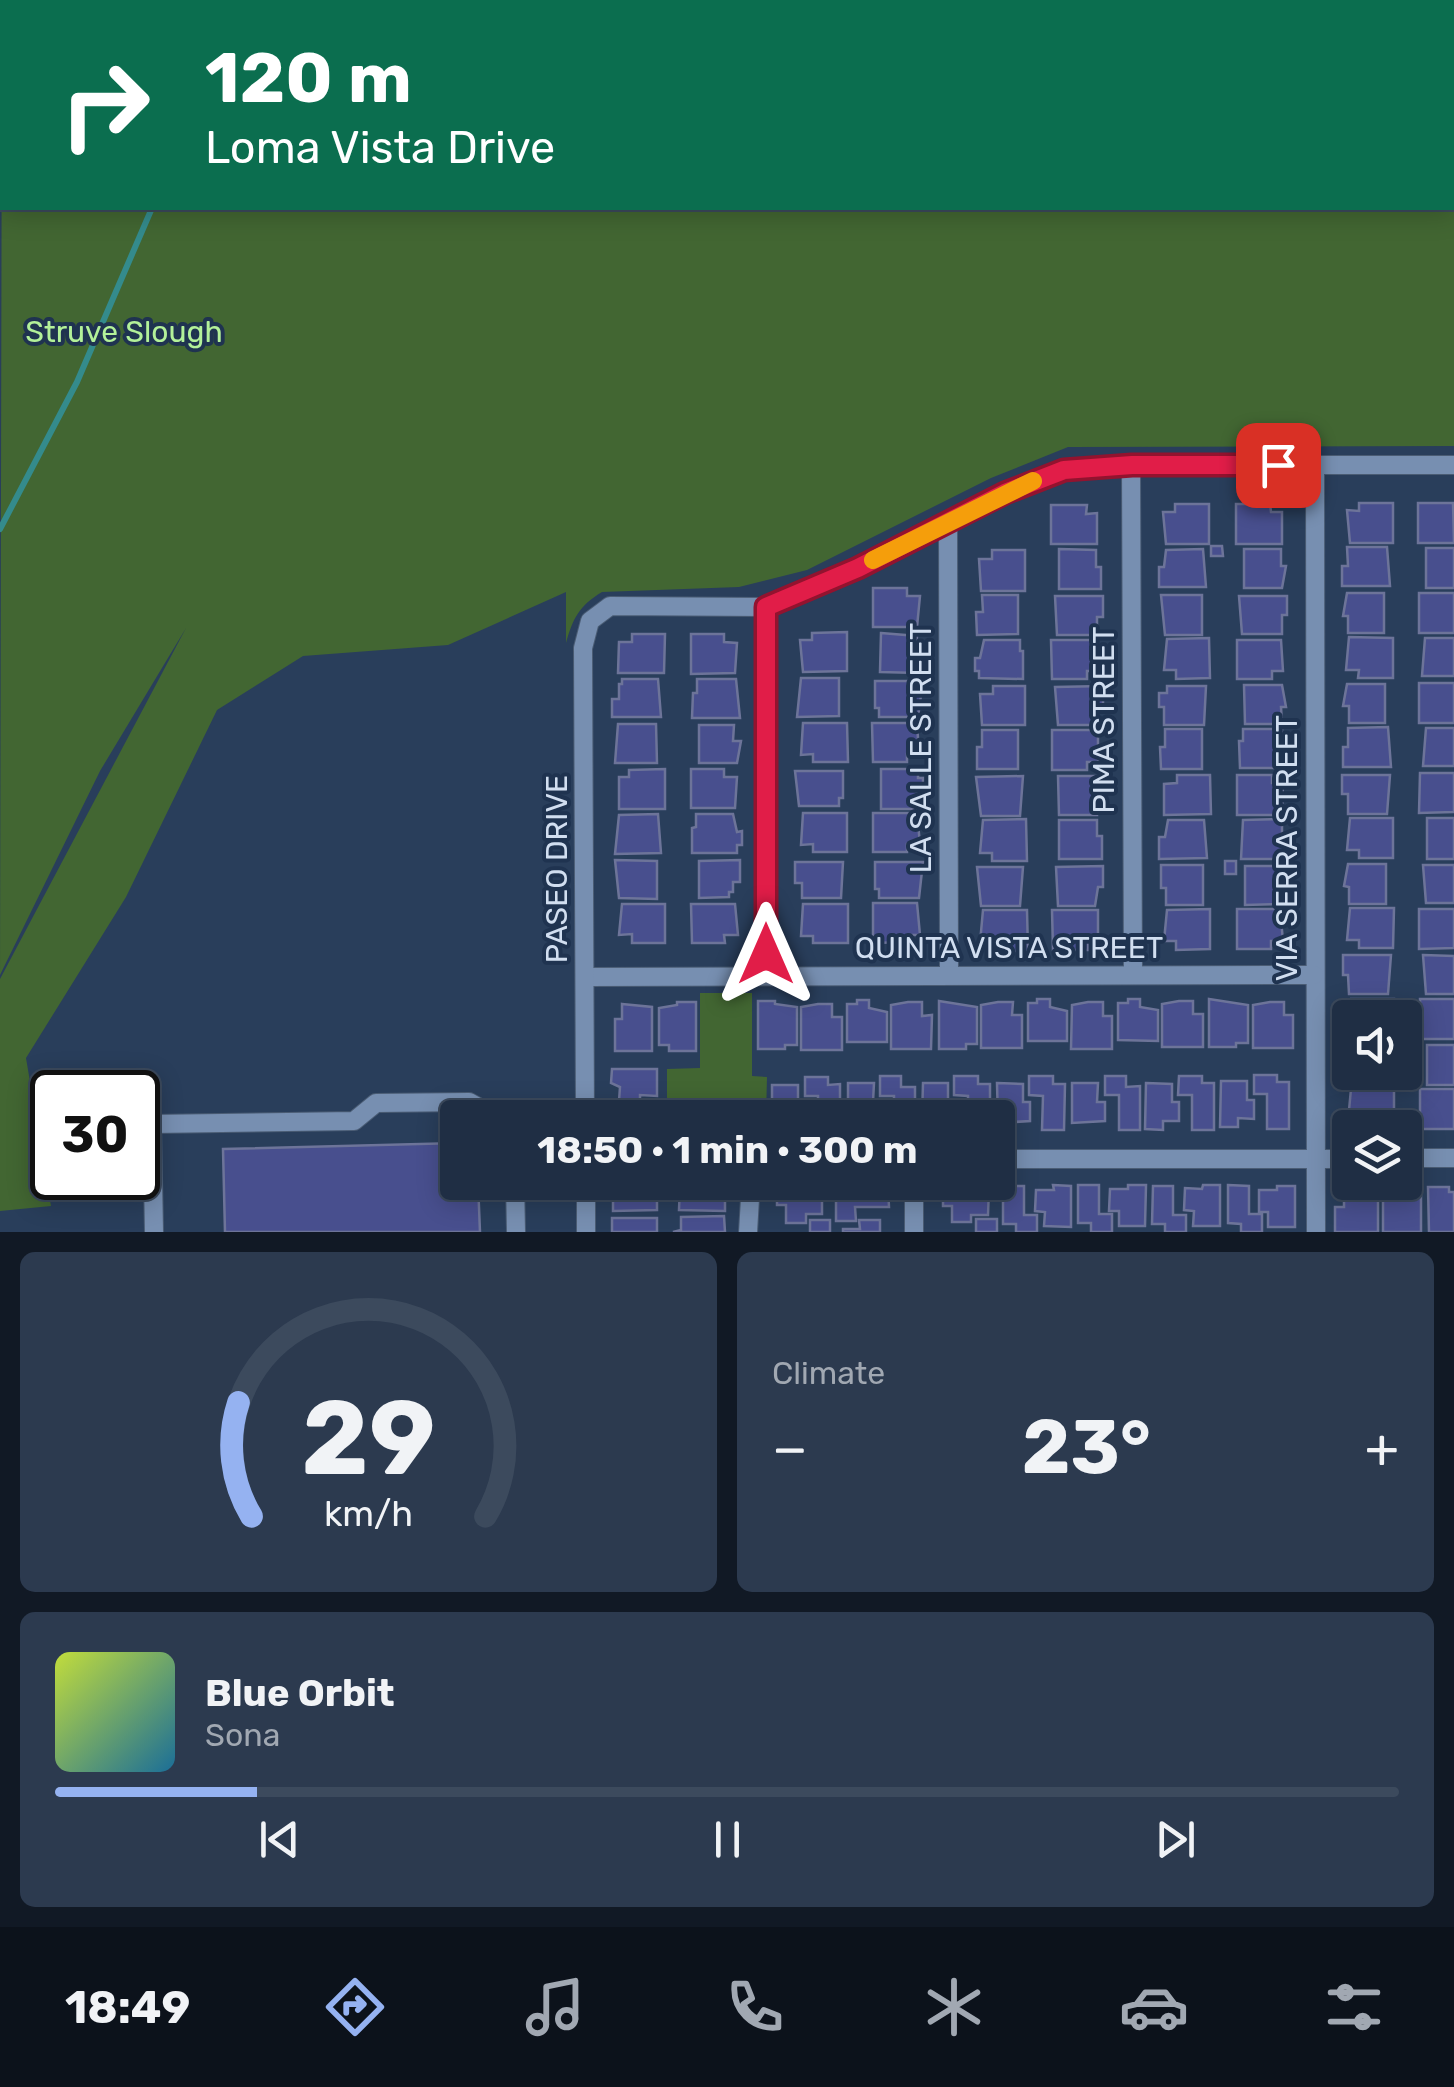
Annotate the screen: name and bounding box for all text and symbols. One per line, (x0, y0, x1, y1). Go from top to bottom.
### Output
text: 120 m (205, 37, 412, 120)
icon: right (40, 40, 170, 170)
text: Loma Vista Drive (205, 121, 555, 174)
park label: Struve Slough (25, 314, 223, 350)
pin (1236, 423, 1321, 508)
icon: arrive (1251, 438, 1306, 493)
street label: LA SALLE STREET (903, 623, 939, 873)
street label: PIMA STREET (1086, 626, 1122, 814)
street label: VIA SERRA STREET (1269, 715, 1305, 981)
street label: PASEO DRIVE (539, 775, 575, 963)
position arrow (714, 902, 818, 1006)
street label: QUINTA VISTA STREET (855, 930, 1163, 966)
map controls (1332, 1000, 1422, 1200)
button: sound (1332, 1000, 1422, 1090)
speed limit sign: 30 (30, 1070, 160, 1200)
button: layers (1332, 1110, 1422, 1200)
text: 18:50 · 1 min · 300 m (537, 1127, 918, 1173)
text: Climate (772, 1354, 885, 1392)
text: 29 (301, 1377, 436, 1500)
text: 23° (1022, 1403, 1151, 1492)
text: − (772, 1416, 808, 1481)
text: + (1365, 1416, 1399, 1481)
text: km/h (324, 1493, 413, 1535)
text: Blue Orbit (205, 1670, 395, 1716)
text: Sona (205, 1716, 280, 1754)
icon: previous (252, 1812, 307, 1867)
icon: pause (700, 1812, 755, 1867)
icon: next (1148, 1812, 1203, 1867)
icon: directions (320, 1972, 390, 2042)
icon: music (520, 1972, 590, 2042)
icon: phone (720, 1972, 790, 2042)
icon: climate (919, 1972, 989, 2042)
icon: car (1119, 1972, 1189, 2042)
icon: filters (1319, 1972, 1389, 2042)
text: 18:49 (65, 1981, 190, 2034)

